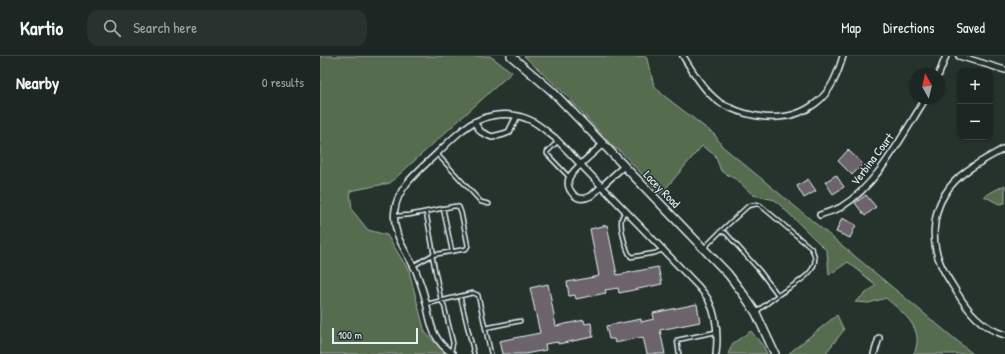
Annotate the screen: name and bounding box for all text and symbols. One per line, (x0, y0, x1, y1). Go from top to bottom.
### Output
search box (87, 10, 367, 46)
text: Kartio (20, 15, 63, 41)
icon: search (101, 17, 123, 39)
text: Search here (133, 17, 197, 38)
text: Map (841, 18, 861, 37)
text: Directions (883, 18, 934, 37)
text: Saved (956, 18, 985, 37)
north arrow (909, 68, 945, 104)
map controls (957, 68, 993, 140)
button: + (957, 68, 993, 104)
text: Nearby (16, 71, 59, 94)
text: 0 results (262, 73, 304, 91)
button: − (957, 104, 993, 140)
street label: Verbina Court (847, 129, 898, 189)
street label: Lacey Road (640, 167, 684, 212)
scale bar (332, 326, 418, 345)
text: 100 m (338, 328, 362, 342)

